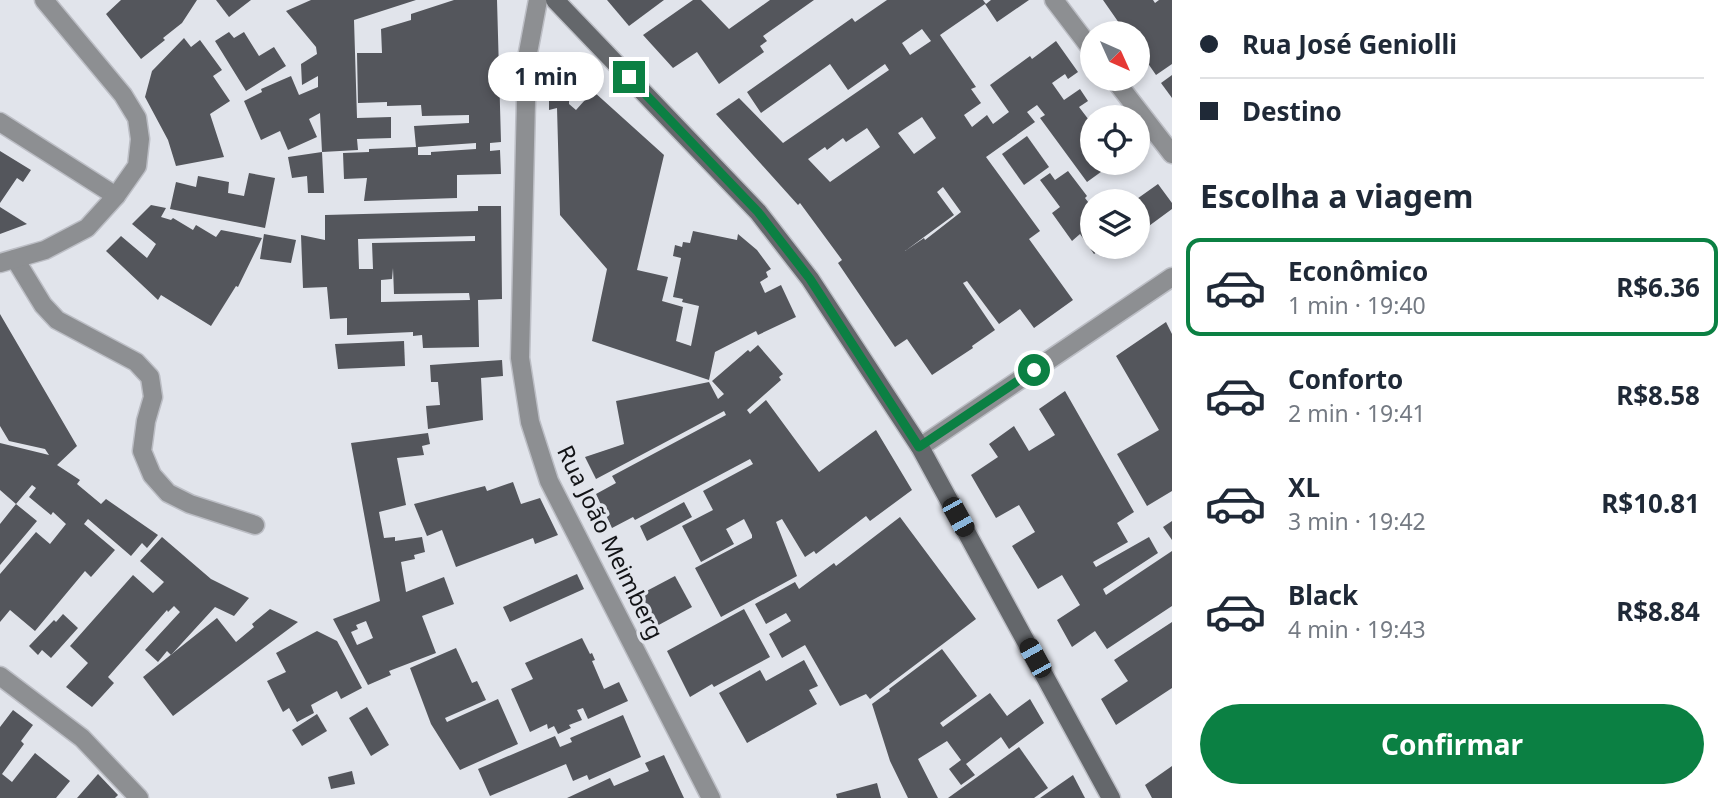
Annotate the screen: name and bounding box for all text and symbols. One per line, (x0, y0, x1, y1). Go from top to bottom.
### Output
north arrow (1080, 21, 1150, 91)
map controls (1080, 21, 1150, 259)
text: Rua José Geniolli (1242, 26, 1457, 62)
callout: 1 min (489, 52, 604, 102)
text: 1 min (514, 60, 578, 92)
route end (613, 61, 645, 93)
text: Destino (1242, 93, 1342, 129)
button: locate (1080, 105, 1150, 175)
text: Escolha a viagem (1200, 174, 1473, 217)
button: layers (1080, 189, 1150, 259)
text: Econômico (1288, 253, 1428, 289)
icon: car (1204, 256, 1267, 319)
text: R$6.36 (1616, 269, 1700, 305)
text: 1 min · 19:40 (1288, 289, 1426, 321)
route start (1018, 354, 1050, 386)
text: Conforto (1288, 361, 1403, 397)
icon: car (1204, 364, 1267, 427)
text: R$8.58 (1616, 377, 1700, 413)
text: 2 min · 19:41 (1288, 397, 1426, 429)
street label: Rua João Meimberg (550, 440, 672, 644)
text: XL (1288, 469, 1320, 505)
icon: car (1204, 472, 1267, 535)
text: R$10.81 (1601, 485, 1700, 521)
car (939, 494, 978, 540)
text: 3 min · 19:42 (1288, 505, 1426, 537)
text: Black (1288, 577, 1358, 613)
icon: car (1204, 580, 1267, 643)
text: R$8.84 (1616, 593, 1700, 629)
text: 4 min · 19:43 (1288, 613, 1426, 645)
car (1016, 635, 1055, 681)
button: Confirmar (1200, 704, 1704, 784)

